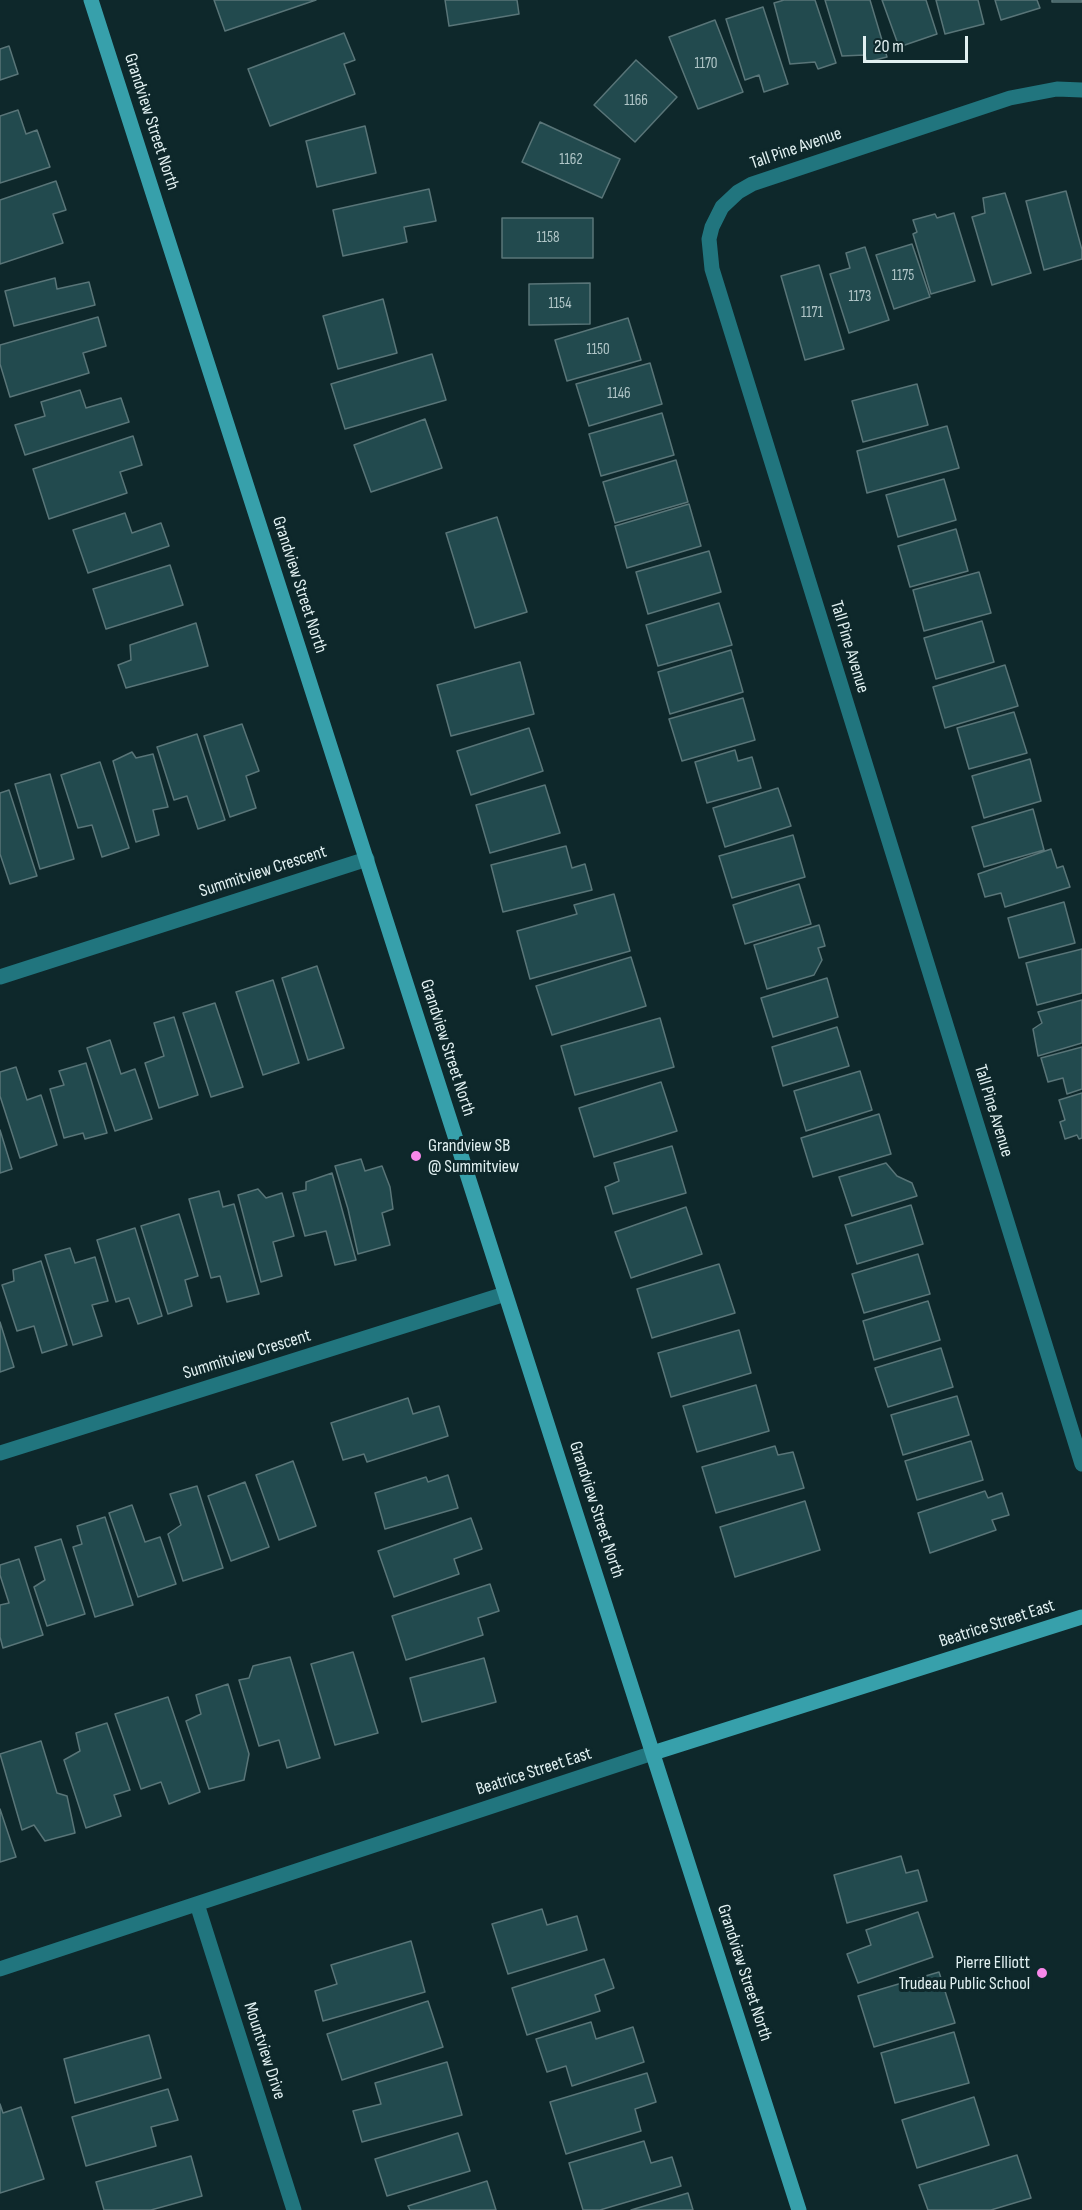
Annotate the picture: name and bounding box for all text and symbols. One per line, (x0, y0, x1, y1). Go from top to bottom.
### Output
scale bar (866, 24, 971, 62)
text: 20 m (874, 36, 904, 57)
street label: Grandview Street North (119, 51, 183, 193)
house number: 1170 (694, 55, 718, 73)
house number: 1166 (624, 92, 648, 110)
street label: Tall Pine Avenue (747, 123, 845, 175)
house number: 1162 (559, 151, 583, 169)
house number: 1158 (536, 229, 560, 247)
house number: 1175 (892, 267, 914, 285)
house number: 1173 (849, 288, 871, 306)
house number: 1154 (549, 295, 571, 313)
house number: 1171 (801, 304, 823, 322)
house number: 1150 (586, 341, 610, 359)
house number: 1146 (607, 385, 631, 403)
street label: Grandview Street North (267, 514, 331, 656)
street label: Tall Pine Avenue (825, 598, 873, 696)
street label: Summitview Crescent (197, 841, 329, 903)
street label: Grandview Street North (415, 977, 479, 1119)
street label: Tall Pine Avenue (969, 1062, 1017, 1160)
place label: Grandview SB @ Summitview (428, 1135, 519, 1178)
marker: Grandview SB @ Summitview (409, 1149, 423, 1163)
street label: Summitview Crescent (180, 1325, 314, 1385)
street label: Grandview Street North (564, 1439, 628, 1581)
street label: Beatrice Street East (936, 1595, 1058, 1653)
street label: Beatrice Street East (473, 1743, 595, 1801)
street label: Grandview Street North (712, 1902, 776, 2044)
place label: Pierre Elliott Trudeau Public School (899, 1952, 1030, 1994)
marker: Pierre Elliott Trudeau Public School (1035, 1966, 1049, 1980)
street label: Mountview Drive (238, 2000, 290, 2102)

